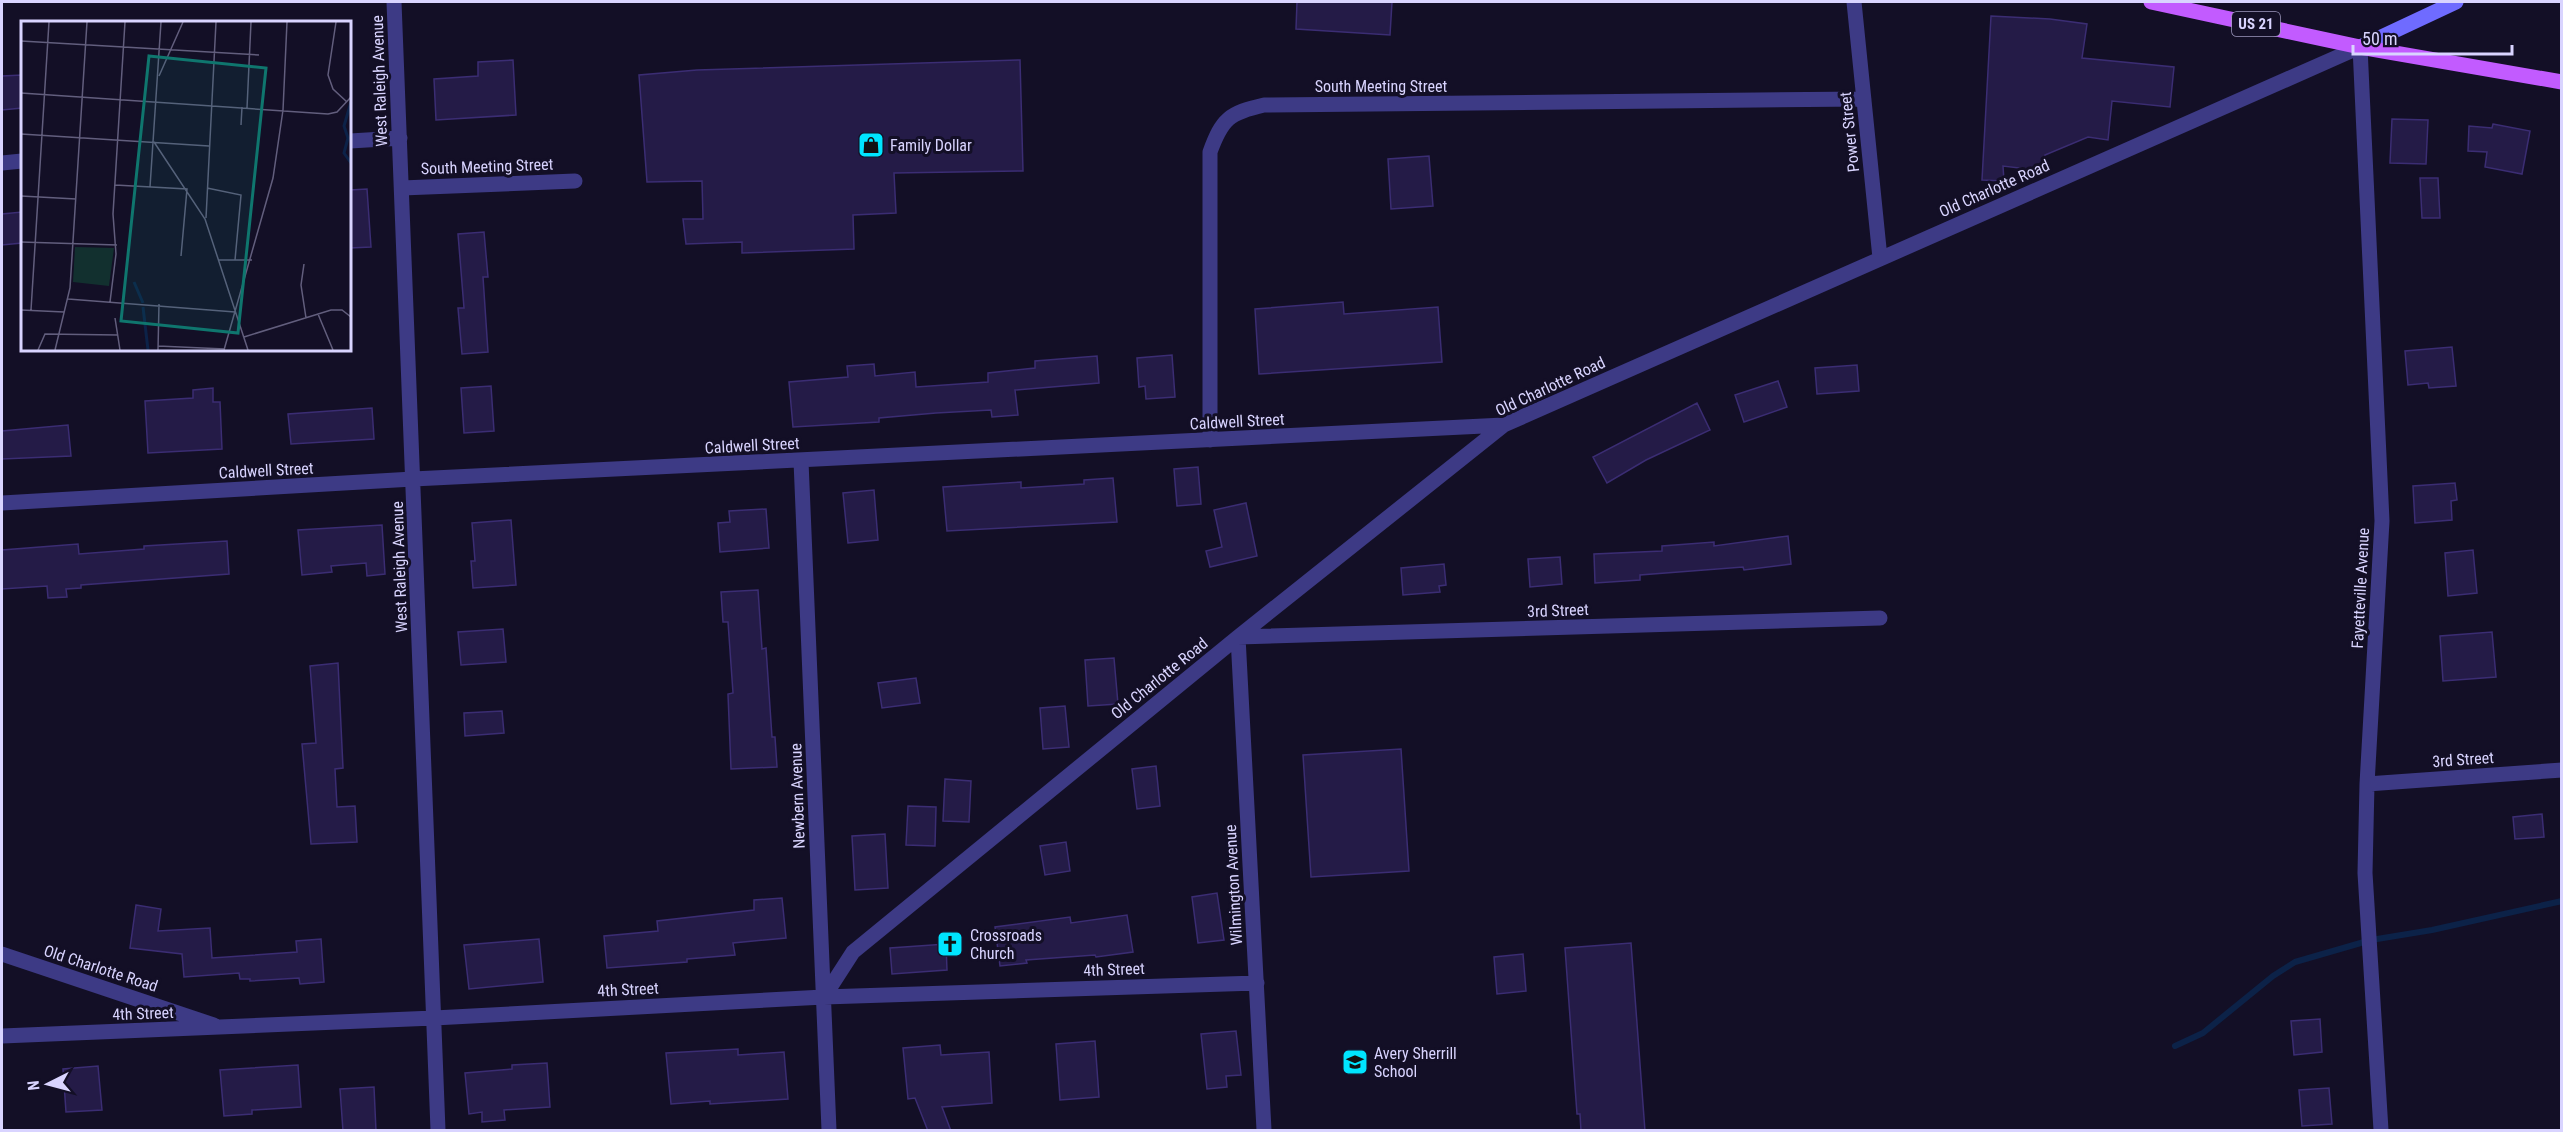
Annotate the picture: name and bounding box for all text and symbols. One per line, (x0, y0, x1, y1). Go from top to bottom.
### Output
road number: US 21 (2232, 12, 2280, 36)
street label: West Raleigh Avenue (368, 15, 391, 147)
scale bar (2353, 18, 2512, 56)
inset map (21, 21, 351, 351)
text: 50 m (2362, 28, 2397, 49)
street label: South Meeting Street (1315, 77, 1448, 96)
street label: Power Street (1836, 91, 1863, 173)
shop icon: Family Dollar (856, 130, 886, 160)
place label: Family Dollar (890, 136, 972, 155)
street label: South Meeting Street (420, 155, 554, 178)
street label: Old Charlotte Road (1936, 156, 2052, 221)
street label: Old Charlotte Road (1492, 353, 1608, 420)
street label: Caldwell Street (1189, 410, 1285, 433)
street label: Caldwell Street (704, 434, 800, 457)
street label: Caldwell Street (218, 459, 314, 482)
street label: West Raleigh Avenue (388, 501, 411, 633)
street label: Fayetteville Avenue (2348, 527, 2373, 649)
street label: 3rd Street (1527, 600, 1589, 621)
street label: Old Charlotte Road (1107, 634, 1211, 723)
street label: Newbern Avenue (786, 743, 809, 849)
street label: 3rd Street (2432, 748, 2495, 771)
street label: Wilmington Avenue (1221, 824, 1246, 946)
place label: Crossroads Church (970, 926, 1042, 963)
church icon: Crossroads Church (935, 929, 965, 959)
street label: Old Charlotte Road (41, 941, 160, 996)
street label: 4th Street (1083, 959, 1145, 980)
street label: 4th Street (597, 978, 660, 1001)
street label: 4th Street (112, 1003, 174, 1024)
place label: Avery Sherrill School (1374, 1044, 1457, 1081)
school or university icon: Avery Sherrill School (1340, 1047, 1370, 1077)
north arrow (18, 1054, 78, 1114)
text: N (24, 1080, 44, 1091)

